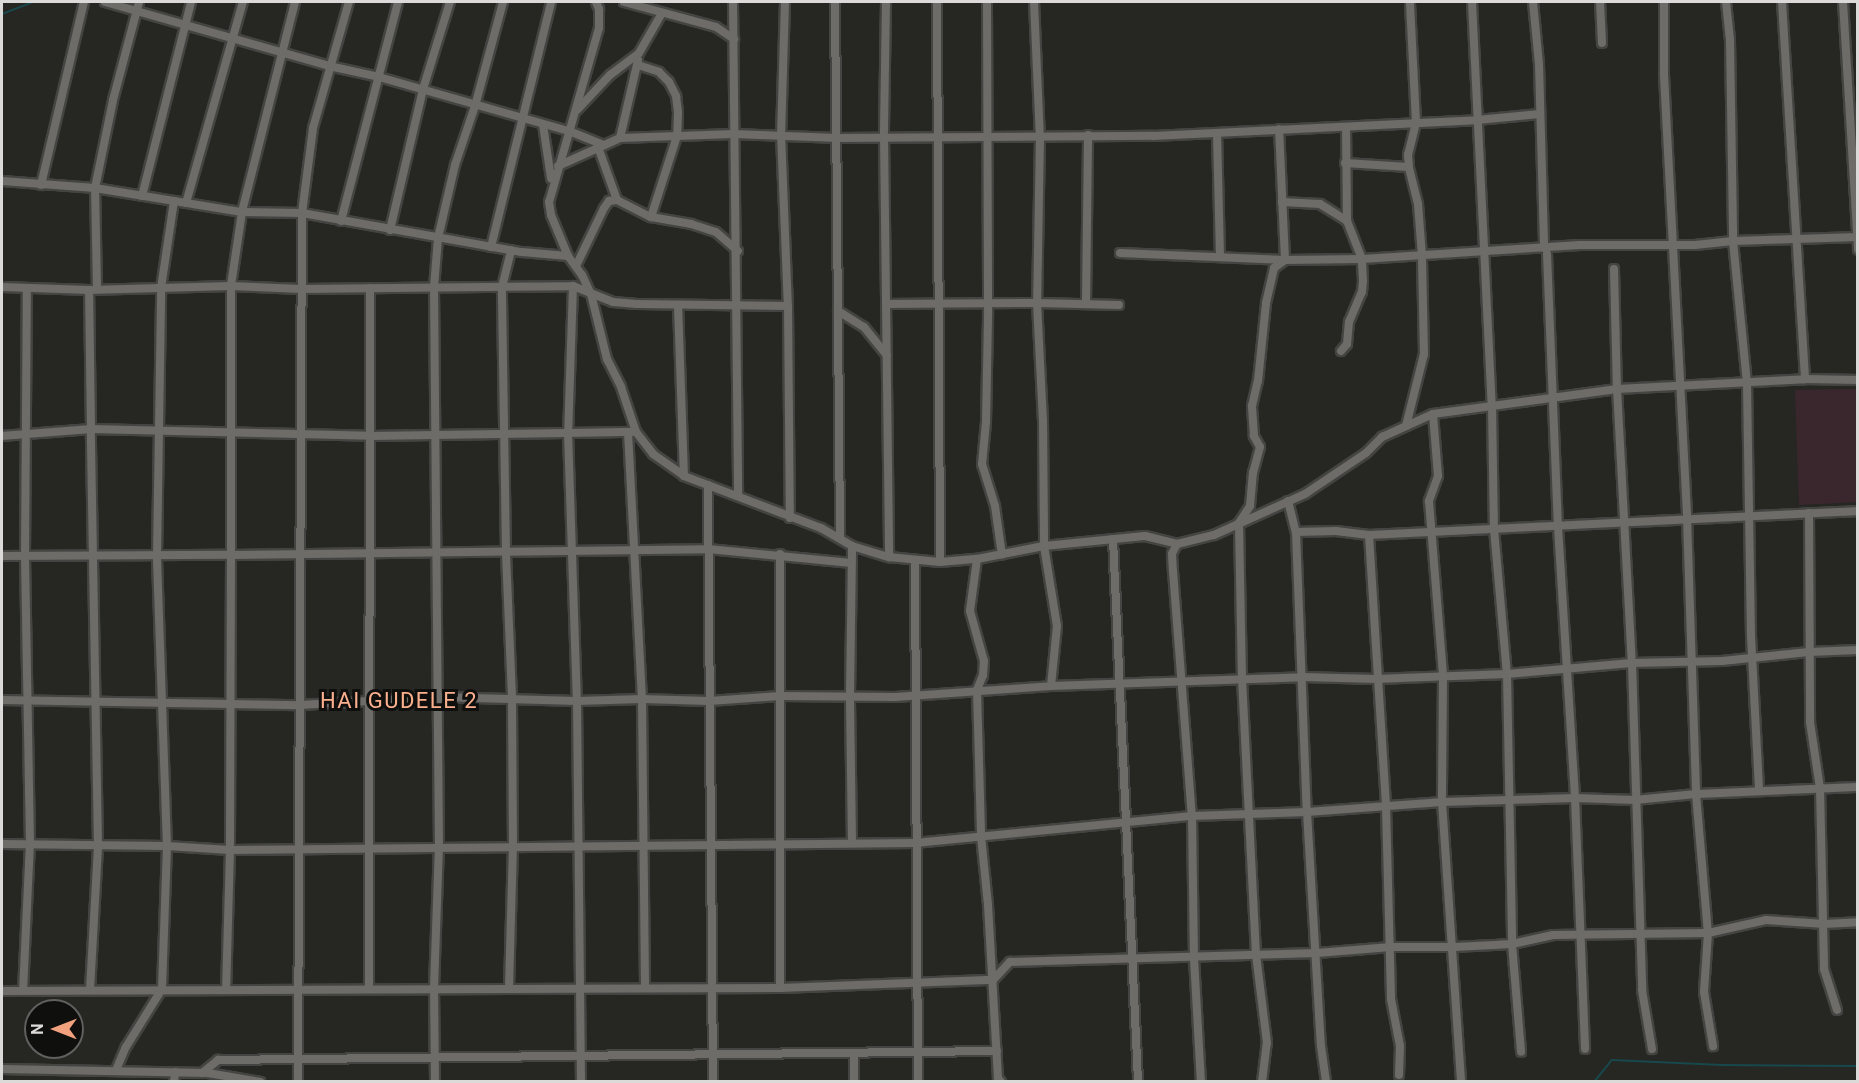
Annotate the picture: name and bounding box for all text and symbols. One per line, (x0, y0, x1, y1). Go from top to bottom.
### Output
district label: HAI GUDELE 2 (320, 688, 478, 714)
north arrow (24, 999, 84, 1059)
text: N (28, 1023, 47, 1035)

